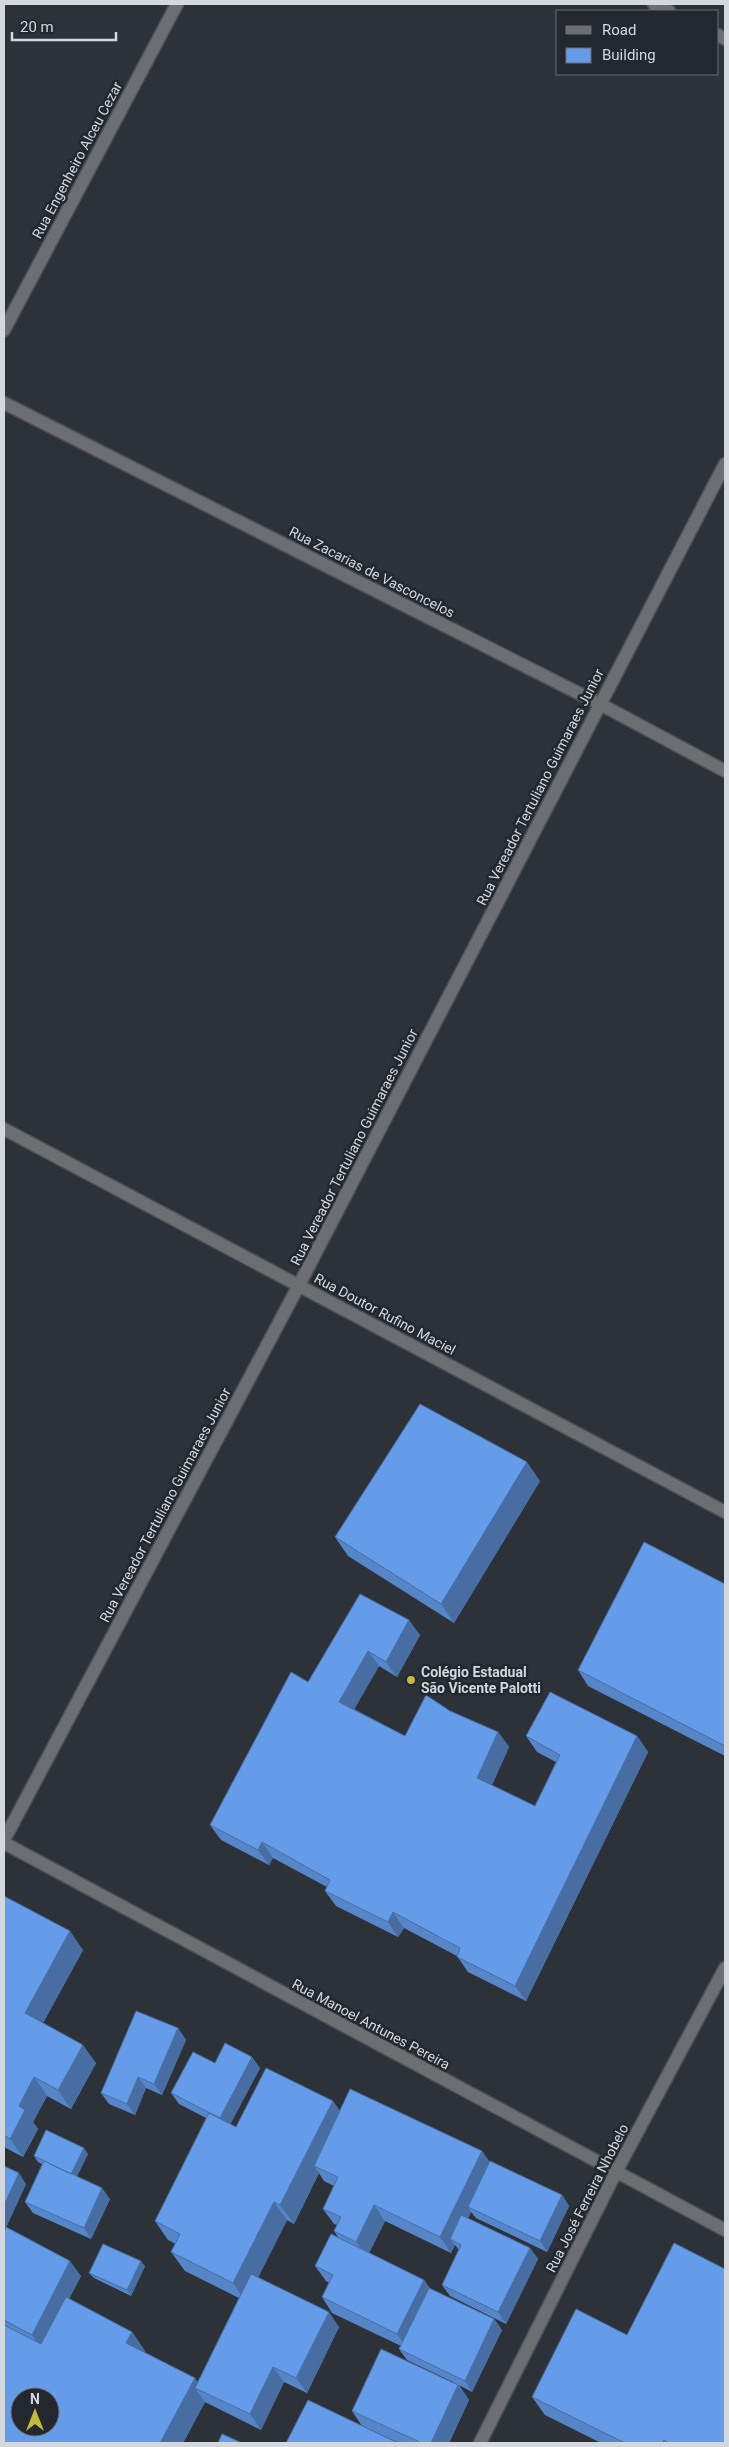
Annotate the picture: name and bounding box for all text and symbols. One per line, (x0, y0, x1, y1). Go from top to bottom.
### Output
scale bar (12, 10, 116, 42)
legend (556, 10, 719, 75)
text: 20 m (20, 18, 54, 36)
text: Road (602, 21, 636, 39)
text: Building (602, 46, 656, 64)
street label: Rua Engenheiro Alceu Cezar (29, 79, 125, 241)
street label: Rua Zacarias de Vasconcelos (287, 523, 457, 621)
street label: Rua Vereador Tertuliano Guimaraes Junior (473, 666, 607, 908)
street label: Rua Vereador Tertuliano Guimaraes Junior (287, 1026, 421, 1268)
street label: Rua Doutor Rufino Maciel (312, 1270, 458, 1358)
street label: Rua Vereador Tertuliano Guimaraes Junior (96, 1385, 234, 1625)
place label: Colégio Estadual São Vicente Palotti (421, 1664, 541, 1696)
marker: Colégio Estadual São Vicente Palotti (405, 1674, 417, 1686)
street label: Rua Manoel Antunes Pereira (290, 1976, 452, 2072)
street label: Rua José Ferreira Nhobelo (543, 2121, 631, 2275)
north arrow (10, 2387, 60, 2437)
text: N (30, 2391, 40, 2407)

